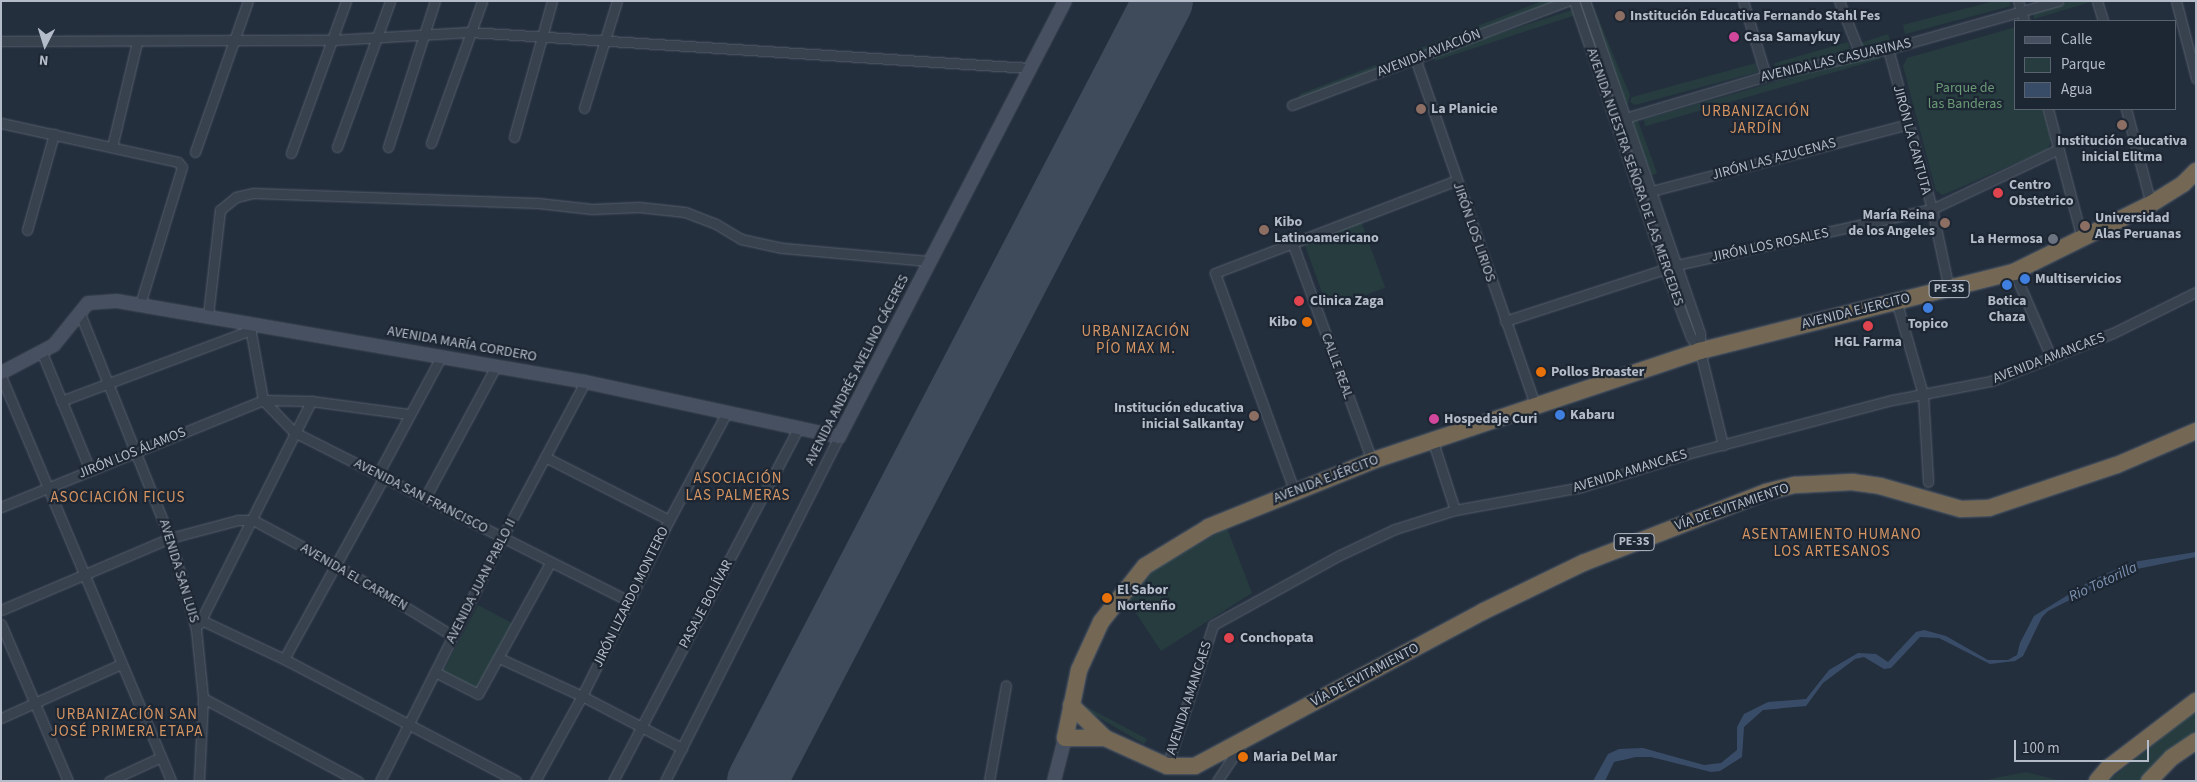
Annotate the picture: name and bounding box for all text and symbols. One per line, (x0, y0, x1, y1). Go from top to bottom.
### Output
place label: Institución Educativa Fernando Stahl Fes (1630, 8, 1880, 24)
marker: Institución Educativa Fernando Stahl Fes (1614, 10, 1626, 22)
north arrow (20, 20, 70, 70)
legend (2014, 20, 2177, 110)
street label: AVENIDA AVIACIÓN (1375, 26, 1483, 80)
place label: Casa Samaykuy (1744, 29, 1840, 45)
text: Calle (2061, 29, 2092, 50)
marker: Casa Samaykuy (1728, 31, 1740, 43)
street label: AVENIDA LAS CASUARINAS (1759, 35, 1913, 85)
street label: AVENIDA NUESTRA SEÑORA DE LAS MERCEDES (1583, 46, 1687, 308)
text: N (38, 50, 49, 70)
text: Parque (2061, 54, 2105, 75)
text: Agua (2061, 79, 2092, 100)
park label: Parque de las Banderas (1928, 80, 2002, 112)
street label: JIRÓN LA CANTUTA (1889, 83, 1935, 197)
place label: La Planicie (1431, 101, 1498, 117)
district label: URBANIZACIÓN JARDÍN (1700, 102, 1812, 137)
marker: La Planicie (1415, 103, 1427, 115)
marker: Institución educativa inicial Elitma (2116, 119, 2128, 131)
place label: Institución educativa inicial Elitma (2057, 133, 2187, 166)
street label: JIRÓN LAS AZUCENAS (1710, 134, 1838, 184)
place label: Centro Obstetrico (2009, 177, 2073, 210)
street label: JIRÓN LOS LIRIOS (1449, 180, 1499, 284)
marker: Centro Obstetrico (1991, 186, 2005, 200)
place label: María Reina de los Angeles (1848, 207, 1935, 240)
place label: Universidad Alas Peruanas (2095, 210, 2181, 242)
place label: Kibo Latinoamericano (1274, 214, 1379, 246)
marker: María Reina de los Angeles (1939, 217, 1951, 229)
marker: Universidad Alas Peruanas (2079, 220, 2091, 232)
marker: Kibo Latinoamericano (1258, 224, 1270, 236)
street label: JIRÓN LOS ROSALES (1710, 224, 1830, 266)
place label: La Hermosa (1970, 231, 2043, 247)
marker: La Hermosa (2047, 233, 2059, 245)
place label: Multiservicios (2035, 271, 2121, 287)
street label: AVENIDA ANDRÉS AVELINO CÁCERES (801, 272, 913, 468)
marker: Multiservicios (2019, 273, 2031, 285)
marker: Botica Chaza (2001, 279, 2013, 291)
road number: PE-3S (1928, 280, 1970, 298)
street label: AVENIDA EJERCITO (1800, 289, 1912, 333)
place label: Clinica Zaga (1310, 293, 1384, 309)
place label: Botica Chaza (1988, 293, 2026, 326)
marker: Clinica Zaga (1292, 294, 1306, 308)
marker: Topico (1922, 302, 1934, 314)
place label: Kibo (1269, 314, 1297, 330)
marker: Kibo (1301, 316, 1313, 328)
place label: Topico (1908, 316, 1948, 332)
marker: HGL Farma (1862, 320, 1874, 332)
district label: URBANIZACIÓN PÍO MAX M. (1080, 322, 1192, 357)
street label: AVENIDA MARÍA CORDERO (386, 323, 538, 365)
street label: AVENIDA AMANCAES (1991, 329, 2107, 387)
street label: CALLE REAL (1317, 331, 1357, 401)
place label: HGL Farma (1834, 334, 1902, 350)
place label: Pollos Broaster (1551, 364, 1644, 380)
marker: Pollos Broaster (1535, 366, 1547, 378)
place label: Institución educativa inicial Salkantay (1114, 400, 1244, 432)
place label: Kabaru (1570, 407, 1615, 423)
marker: Kabaru (1554, 409, 1566, 421)
marker: Institución educativa inicial Salkantay (1248, 410, 1260, 422)
place label: Hospedaje Curi (1444, 411, 1537, 427)
marker: Hospedaje Curi (1428, 413, 1440, 425)
street label: JIRÓN LOS ÁLAMOS (76, 424, 188, 482)
street label: AVENIDA AMANCAES (1571, 446, 1689, 496)
street label: AVENIDA EJÉRCITO (1271, 451, 1381, 507)
street label: AVENIDA SAN FRANCISCO (351, 455, 491, 537)
district label: ASOCIACIÓN LAS PALMERAS (684, 469, 792, 504)
street label: VÍA DE EVITAMIENTO (1673, 480, 1791, 534)
district label: ASOCIACIÓN FICUS (48, 489, 188, 507)
street label: AVENIDA JUAN PABLO II (442, 516, 520, 646)
street label: AVENIDA SAN LUIS (155, 517, 203, 625)
street label: JIRÓN LIZARDO MONTERO (590, 524, 672, 670)
district label: ASENTAMIENTO HUMANO LOS ARTESANOS (1740, 525, 1924, 560)
road number: PE-3S (1613, 532, 1655, 552)
street label: AVENIDA EL CARMEN (298, 540, 410, 614)
street label: PASAJE BOLÍVAR (676, 557, 736, 651)
water label: Rio Totorilla (2066, 558, 2140, 606)
place label: El Sabor Nortenño (1117, 582, 1176, 614)
marker: El Sabor Nortenño (1101, 592, 1113, 604)
place label: Conchopata (1240, 630, 1314, 646)
marker: Conchopata (1222, 631, 1236, 645)
street label: AVENIDA AMANCAES (1163, 639, 1215, 757)
street label: VÍA DE EVITAMIENTO (1308, 639, 1422, 711)
district label: URBANIZACIÓN SAN JOSÉ PRIMERA ETAPA (48, 705, 206, 740)
scale bar (2017, 730, 2152, 762)
text: 100 m (2022, 738, 2060, 759)
place label: Maria Del Mar (1253, 749, 1337, 765)
marker: Maria Del Mar (1237, 751, 1249, 763)

